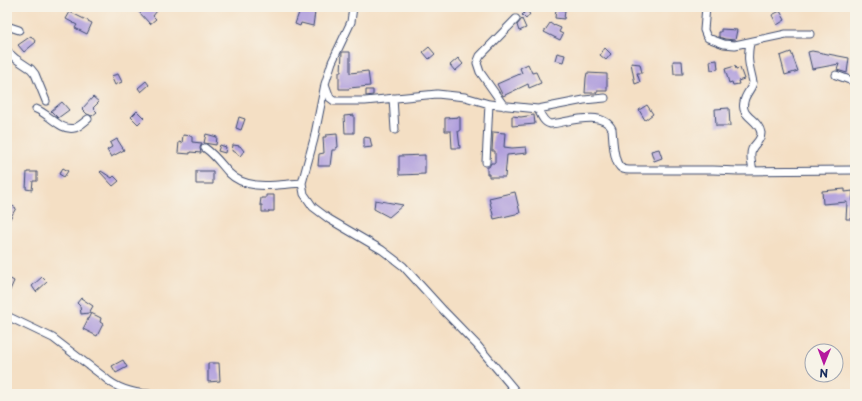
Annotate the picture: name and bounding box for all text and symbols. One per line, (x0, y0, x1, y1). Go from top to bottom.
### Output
north arrow (804, 343, 844, 383)
text: N (819, 365, 828, 382)

